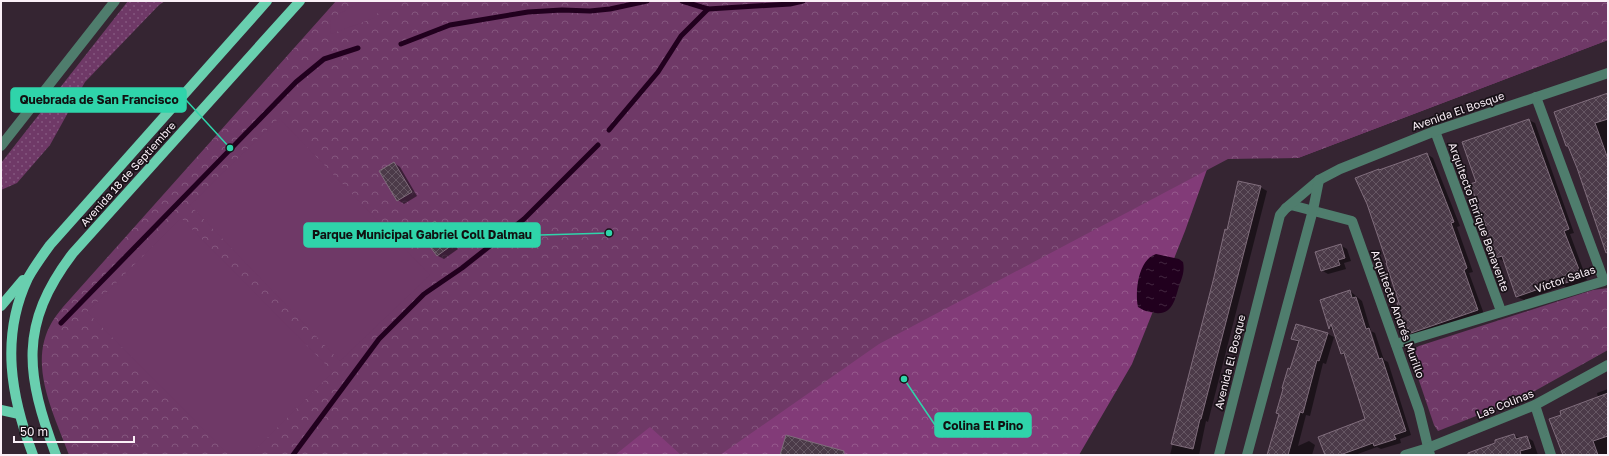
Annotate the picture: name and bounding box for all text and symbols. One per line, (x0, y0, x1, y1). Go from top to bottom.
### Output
callout: Quebrada de San Francisco (11, 88, 186, 112)
street label: Avenida El Bosque (1410, 89, 1506, 132)
text: Quebrada de San Francisco (19, 92, 179, 107)
street label: Avenida 18 de Septiembre (77, 119, 178, 229)
street label: Arquitecto Enrique Benavente (1446, 140, 1513, 293)
callout: Parque Municipal Gabriel Coll Dalmau (304, 223, 540, 247)
text: Parque Municipal Gabriel Coll Dalmau (312, 227, 532, 242)
street label: Arquitecto Andrés Murillo (1369, 248, 1428, 380)
street label: Víctor Salas (1533, 262, 1597, 295)
street label: Avenida El Bosque (1211, 313, 1248, 411)
street label: Las Colinas (1474, 386, 1535, 421)
callout: Colina El Pino (935, 413, 1031, 437)
scale bar (14, 418, 134, 444)
text: Colina El Pino (943, 418, 1023, 433)
text: 50 m (20, 424, 48, 439)

